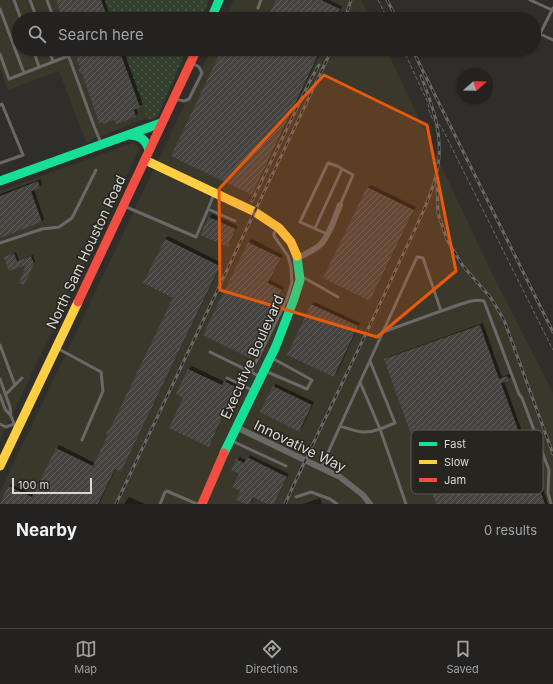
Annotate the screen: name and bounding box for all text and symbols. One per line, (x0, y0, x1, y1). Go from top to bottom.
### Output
search box (12, 12, 541, 56)
icon: search (26, 23, 48, 45)
text: Search here (58, 25, 144, 44)
north arrow (457, 68, 493, 104)
street label: North Sam Houston Road (42, 172, 129, 331)
street label: Executive Boulevard (216, 292, 287, 422)
street label: Innovative Way (251, 416, 349, 475)
legend (411, 430, 543, 494)
text: Fast (444, 437, 466, 451)
text: Slow (444, 455, 469, 469)
text: Jam (444, 473, 466, 487)
scale bar (12, 476, 92, 495)
text: 100 m (18, 478, 49, 492)
text: Nearby (16, 520, 77, 540)
text: 0 results (484, 522, 537, 538)
tab: Map (74, 638, 97, 676)
tab: Directions (246, 638, 298, 676)
tab: Saved (447, 638, 479, 676)

